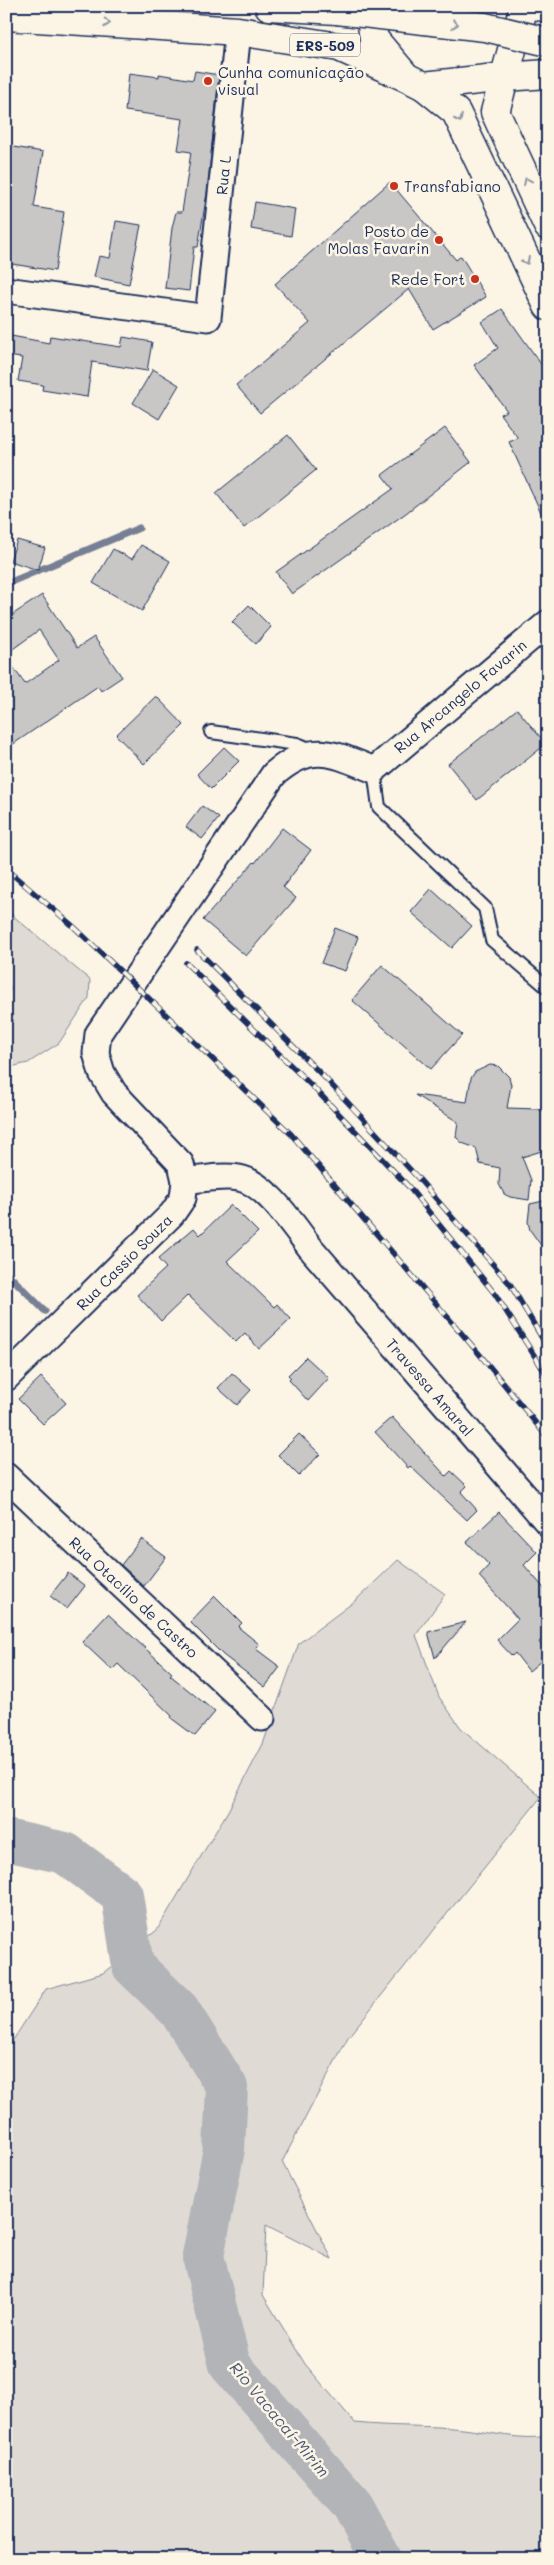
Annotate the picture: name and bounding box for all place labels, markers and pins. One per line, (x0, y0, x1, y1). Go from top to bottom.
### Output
place label: Cunha comunicação visual (218, 62, 364, 99)
marker: Cunha comunicação visual (202, 75, 214, 87)
place label: Transfabiano (404, 176, 501, 196)
marker: Transfabiano (388, 180, 400, 192)
place label: Posto de Molas Favarin (328, 221, 429, 258)
marker: Posto de Molas Favarin (433, 234, 445, 246)
place label: Rede Fort (391, 269, 465, 289)
marker: Rede Fort (469, 273, 481, 285)

